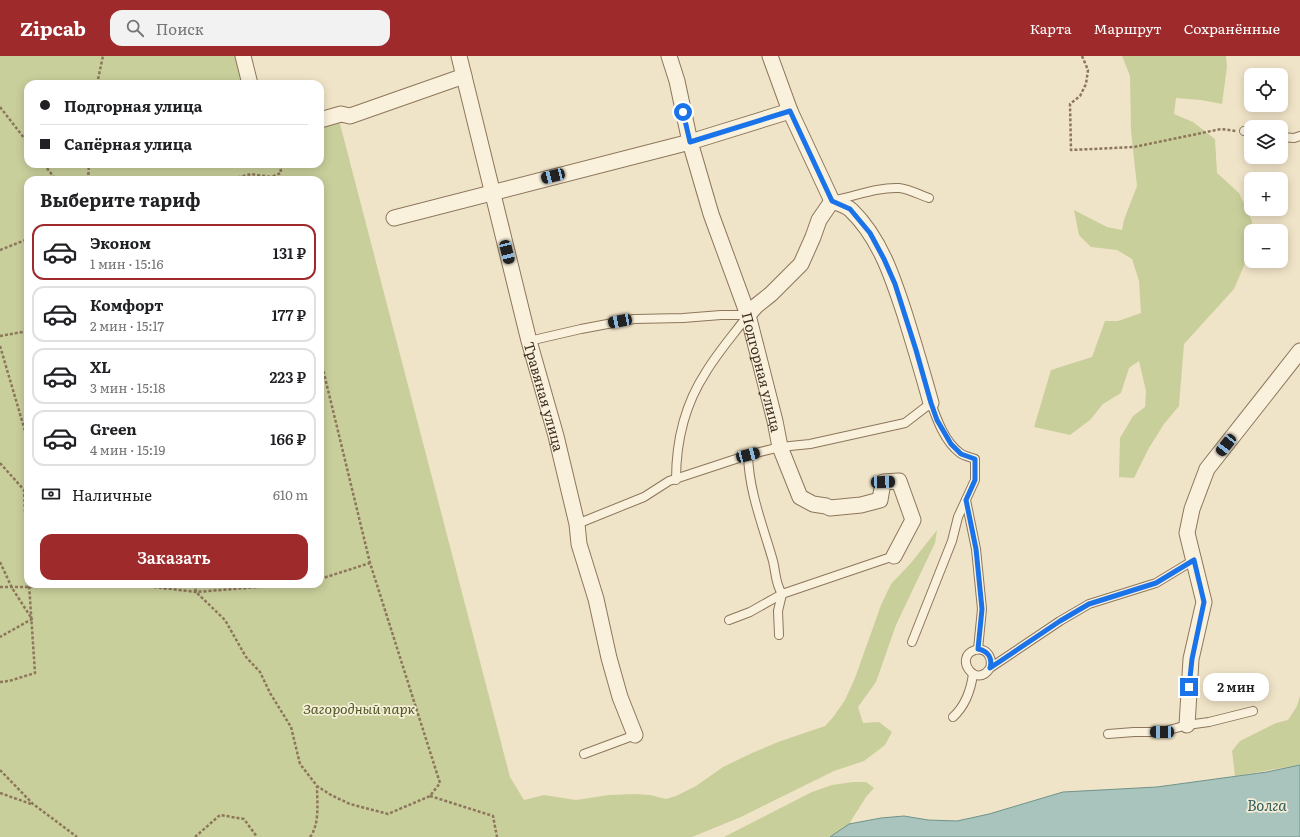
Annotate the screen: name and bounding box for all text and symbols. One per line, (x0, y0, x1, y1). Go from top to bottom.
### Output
search box (110, 10, 390, 46)
text: Zipcab (20, 14, 86, 42)
icon: search (124, 17, 146, 39)
text: Поиск (156, 17, 204, 40)
text: Карта (1030, 18, 1072, 38)
text: Маршрут (1094, 18, 1162, 38)
text: Сохранённые (1184, 18, 1280, 38)
map controls (1244, 68, 1288, 268)
button: locate (1244, 68, 1288, 112)
text: Подгорная улица (64, 94, 202, 117)
route start (674, 103, 692, 121)
button: layers (1244, 120, 1288, 164)
text: Сапёрная улица (64, 132, 192, 155)
car (540, 167, 566, 185)
button: + (1244, 172, 1288, 216)
text: Выберите тариф (40, 186, 200, 213)
button: − (1244, 224, 1288, 268)
text: Эконом (90, 231, 151, 254)
icon: car (42, 234, 78, 270)
car (498, 239, 516, 265)
text: 131 ₽ (273, 241, 306, 264)
text: 1 мин · 15:16 (90, 254, 164, 273)
text: Комфорт (90, 293, 164, 316)
icon: car (42, 296, 78, 332)
text: 177 ₽ (272, 303, 306, 326)
street label: Подгорная улица (738, 310, 787, 434)
car (607, 313, 633, 329)
text: 2 мин · 15:17 (90, 316, 164, 335)
street label: Травяная улица (520, 339, 569, 454)
text: XL (90, 355, 111, 378)
icon: car (42, 358, 78, 394)
text: 223 ₽ (269, 365, 306, 388)
text: 3 мин · 15:18 (90, 378, 166, 397)
text: Green (90, 417, 137, 440)
icon: car (42, 420, 78, 456)
text: 166 ₽ (270, 427, 306, 450)
car (1214, 432, 1238, 458)
text: 4 мин · 15:19 (90, 440, 165, 459)
car (735, 446, 761, 464)
car (871, 476, 895, 488)
icon: cash (40, 483, 62, 505)
text: Наличные (72, 483, 152, 506)
text: 610 m (273, 485, 308, 504)
button: Заказать (40, 534, 308, 580)
callout: 2 мин (1203, 673, 1269, 701)
text: 2 мин (1217, 677, 1255, 696)
route end (1180, 678, 1198, 696)
park label: Загородный парк (303, 698, 415, 718)
car (1150, 726, 1174, 738)
water label: Волга (1247, 793, 1287, 816)

